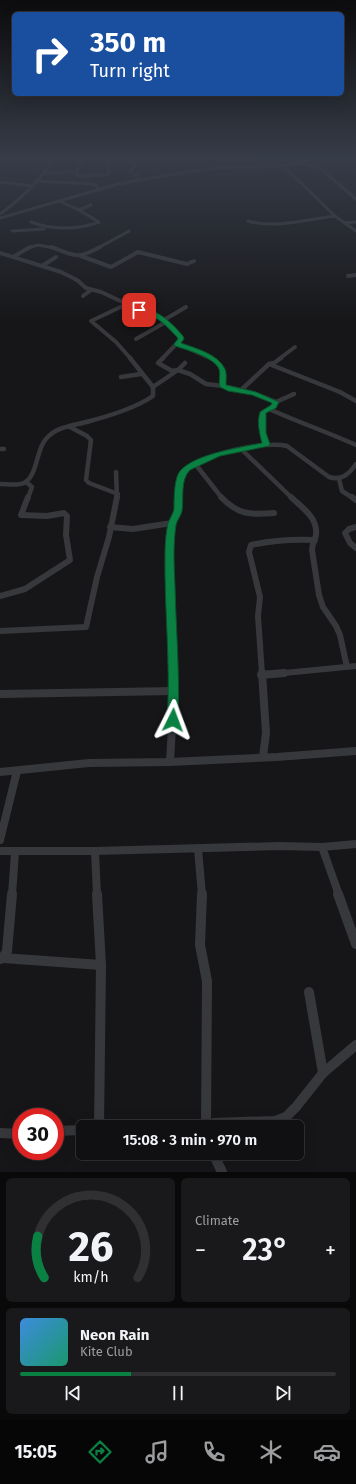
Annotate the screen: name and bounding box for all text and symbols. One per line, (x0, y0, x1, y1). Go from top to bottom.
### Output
text: 350 m (90, 26, 166, 59)
icon: right (24, 28, 76, 80)
text: Turn right (90, 60, 170, 82)
pin (122, 293, 156, 327)
icon: arrive (128, 299, 150, 321)
position arrow (152, 699, 194, 741)
speed limit sign: 30 (12, 1108, 64, 1160)
text: 15:08 · 3 min · 970 m (123, 1131, 257, 1149)
text: Climate (195, 1213, 239, 1228)
text: 26 (68, 1222, 113, 1272)
text: 23° (242, 1232, 289, 1268)
text: − (195, 1237, 206, 1264)
text: + (325, 1237, 336, 1264)
text: km/h (73, 1269, 108, 1286)
text: Neon Rain (80, 1326, 149, 1344)
text: Kite Club (80, 1344, 133, 1359)
icon: previous (62, 1382, 84, 1404)
icon: pause (167, 1382, 189, 1404)
icon: next (272, 1382, 294, 1404)
icon: directions (86, 1438, 114, 1466)
icon: music (143, 1438, 171, 1466)
icon: phone (200, 1438, 228, 1466)
icon: climate (257, 1438, 285, 1466)
icon: car (313, 1438, 341, 1466)
text: 15:05 (14, 1441, 57, 1463)

